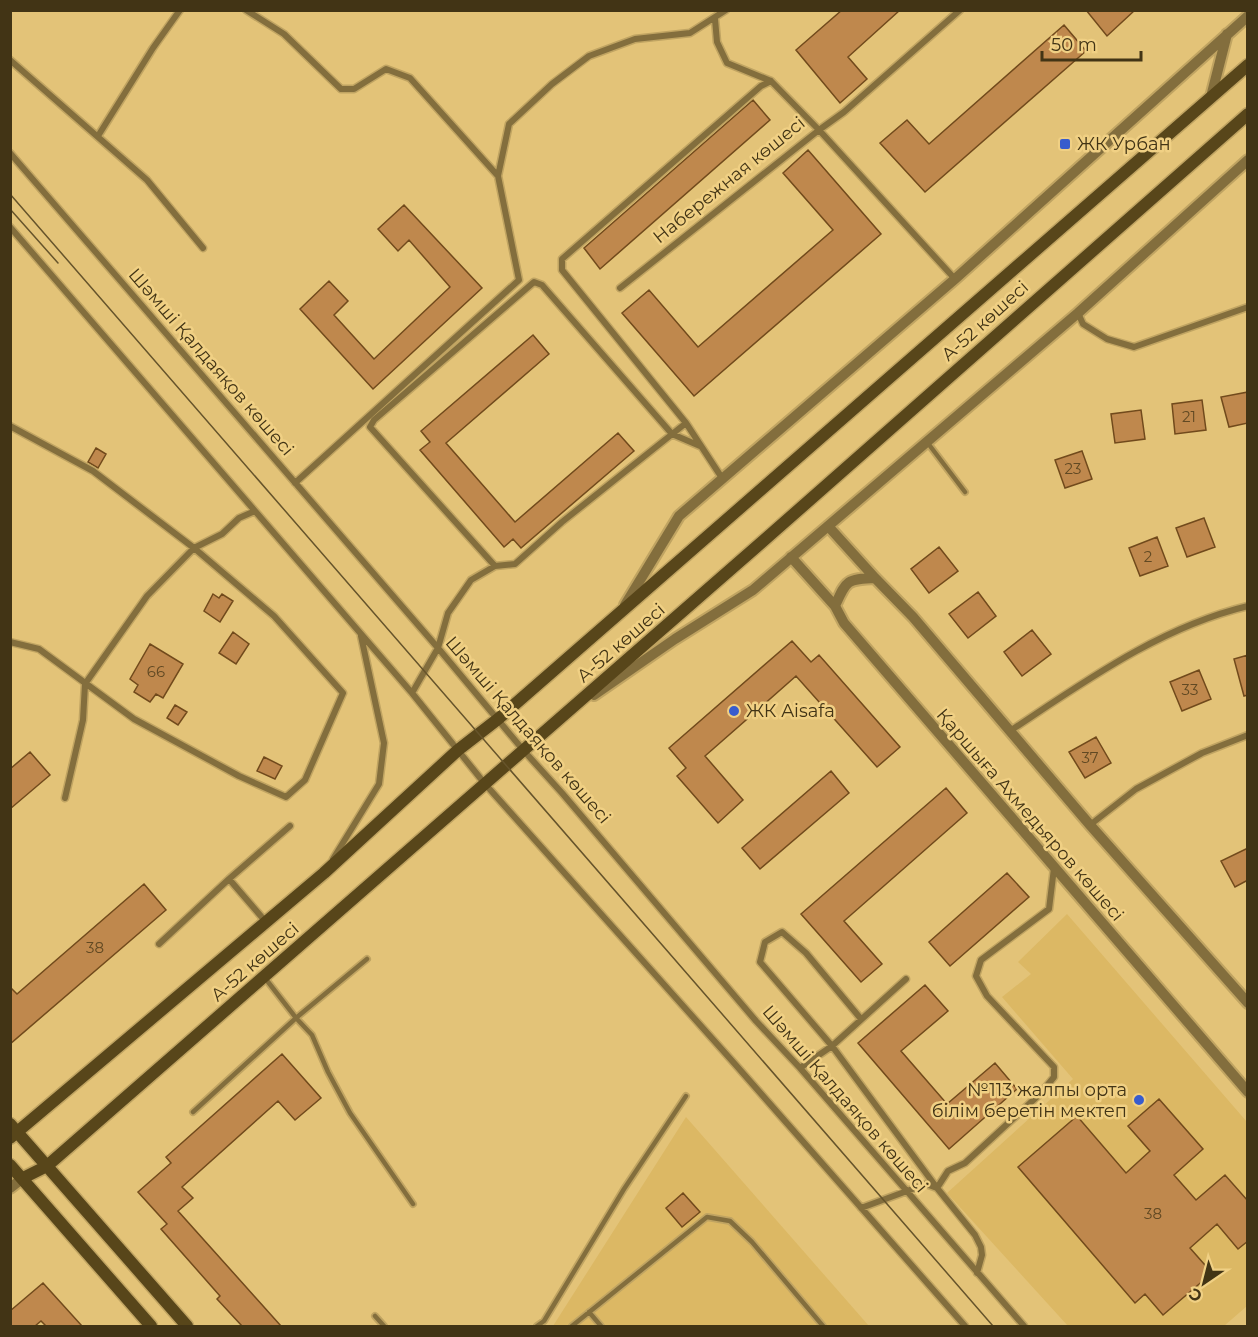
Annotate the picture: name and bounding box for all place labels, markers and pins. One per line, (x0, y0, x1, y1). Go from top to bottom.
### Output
place label: ЖК Урбан (1077, 133, 1171, 155)
marker: ЖК Урбан (1058, 137, 1072, 151)
place label: ЖК Aisafa (746, 700, 835, 722)
marker: ЖК Aisafa (727, 704, 741, 718)
place label: №113 жалпы орта білім беретін мектеп (932, 1079, 1127, 1122)
marker: №113 жалпы орта білім беретін мектеп (1132, 1093, 1146, 1107)

